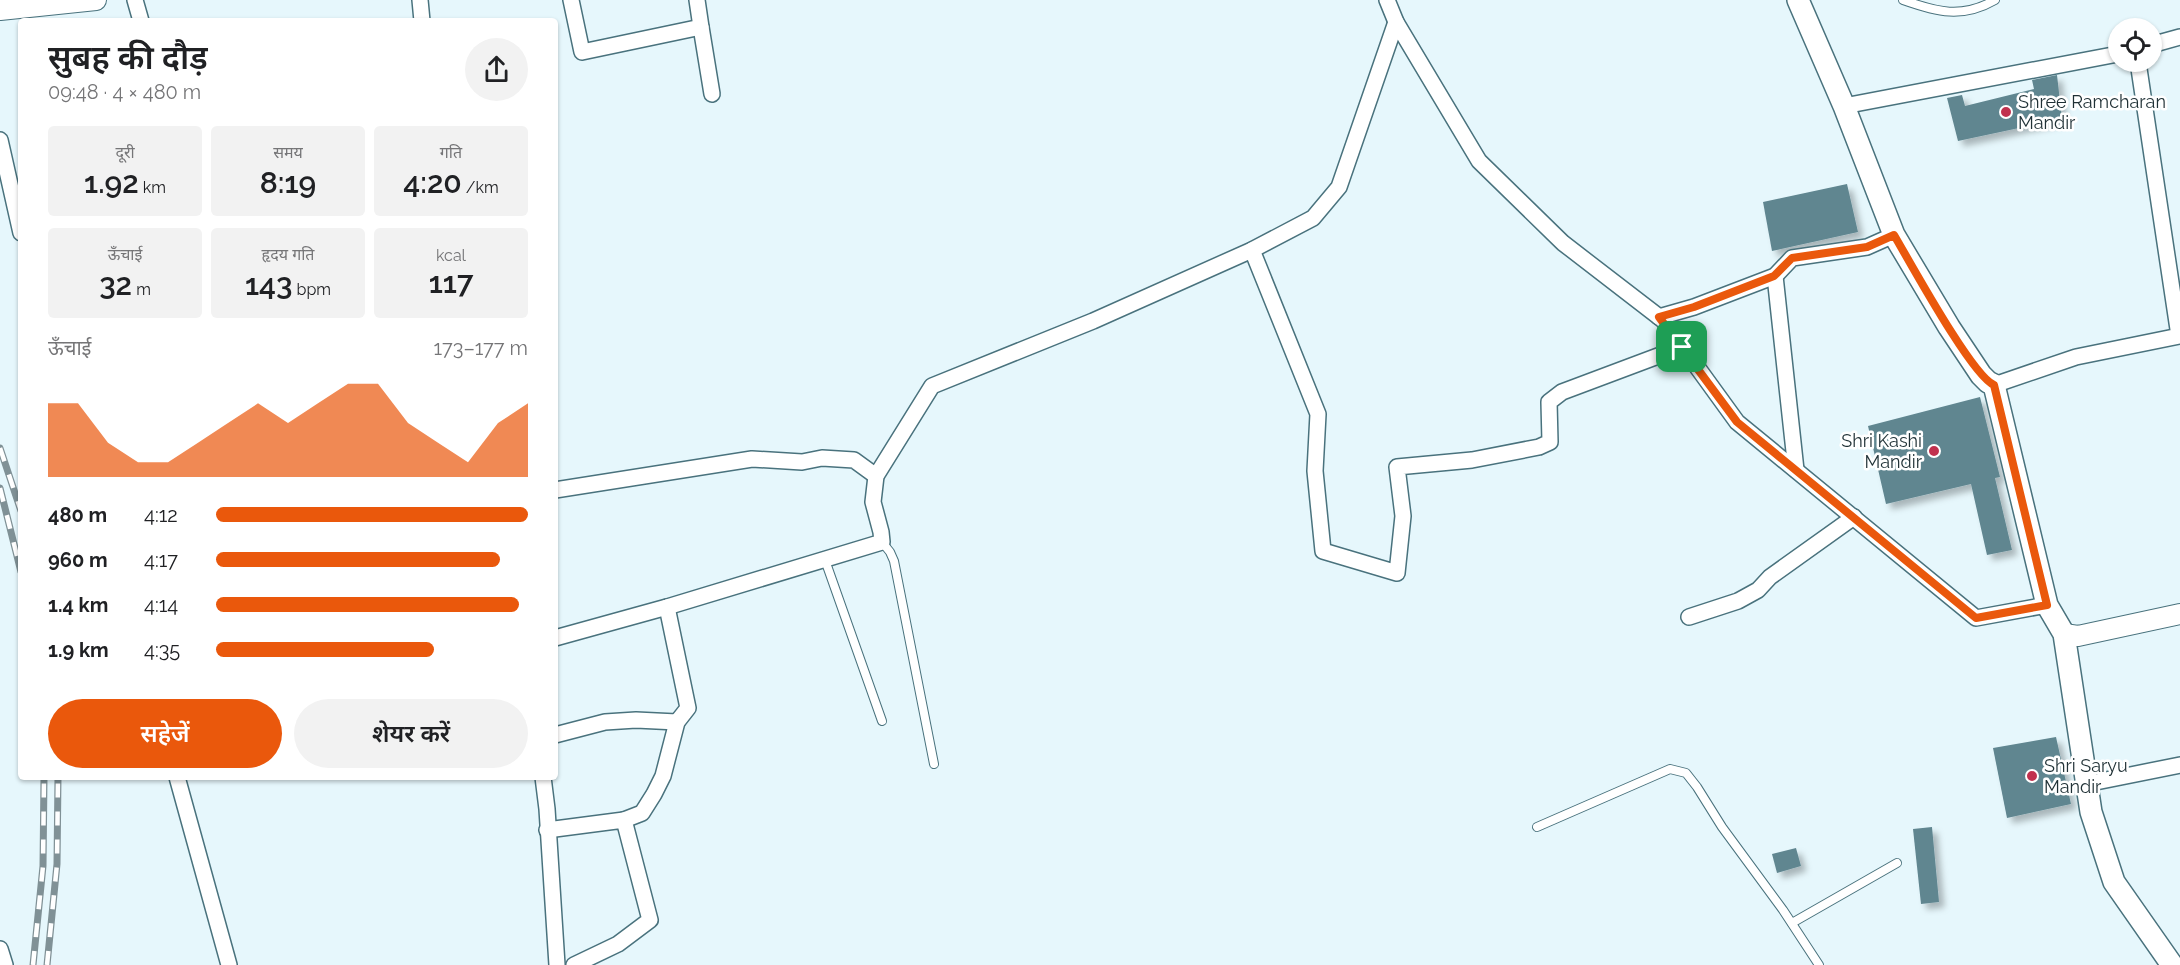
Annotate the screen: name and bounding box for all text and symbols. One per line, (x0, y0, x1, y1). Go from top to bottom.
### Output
map controls (2108, 18, 2162, 72)
button: locate (2108, 18, 2162, 72)
text: सुबह की दौड़ (48, 38, 208, 77)
button: share (465, 38, 528, 101)
text: 09:48 · 4 × 480 m (48, 80, 201, 104)
place label: Shree Ramcharan Mandir (2018, 91, 2166, 133)
marker: Shree Ramcharan Mandir (1999, 105, 2013, 119)
text: दूरी (115, 143, 135, 162)
text: समय (273, 143, 303, 162)
text: गति (440, 143, 462, 162)
text: 1.92 (84, 165, 139, 200)
text: 8:19 (260, 165, 316, 200)
text: 4:20 (403, 165, 462, 200)
text: km (139, 178, 166, 197)
text: /km (462, 178, 499, 197)
text: ऊँचाई (108, 245, 142, 264)
text: हृदय गति (262, 245, 314, 264)
text: kcal (436, 246, 466, 265)
text: 117 (429, 265, 473, 300)
text: 32 (99, 267, 132, 302)
text: 143 (245, 267, 293, 302)
text: m (132, 280, 151, 299)
text: bpm (293, 280, 331, 299)
pin (1656, 321, 1707, 372)
icon: arrive (1665, 330, 1698, 363)
text: ऊँचाई (48, 336, 91, 360)
text: 173–177 m (434, 336, 528, 360)
place label: Shri Kashi Mandir (1841, 430, 1923, 472)
marker: Shri Kashi Mandir (1927, 444, 1941, 458)
text: 480 m (48, 503, 107, 527)
text: 4:12 (144, 503, 178, 527)
text: 960 m (48, 548, 108, 572)
text: 4:17 (144, 548, 178, 572)
text: 1.4 km (48, 593, 108, 617)
text: 4:14 (144, 593, 178, 617)
text: 1.9 km (48, 638, 109, 662)
text: 4:35 (144, 638, 180, 662)
button: सहेजें (48, 699, 282, 768)
button: शेयर करें (294, 699, 528, 768)
place label: Shri Saryu Mandir (2044, 755, 2128, 797)
marker: Shri Saryu Mandir (2025, 769, 2039, 783)

